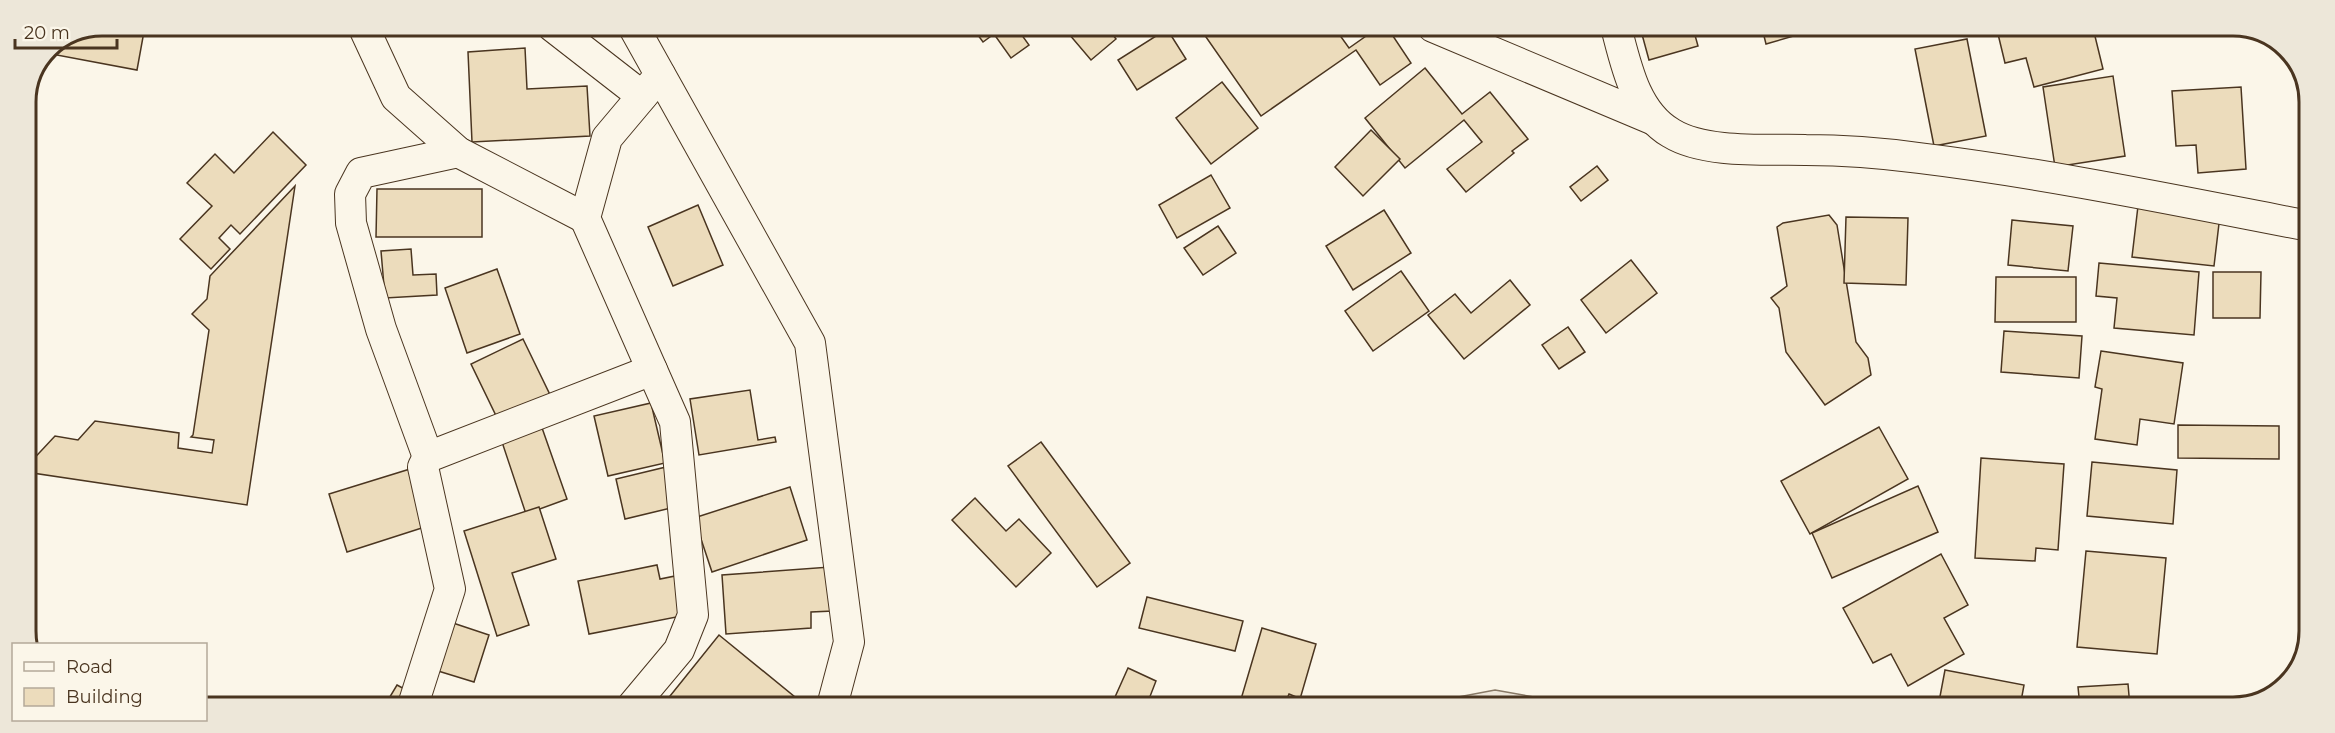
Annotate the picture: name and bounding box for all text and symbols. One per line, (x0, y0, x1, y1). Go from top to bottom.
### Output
scale bar (15, 12, 117, 50)
text: 20 m (24, 22, 70, 44)
legend (12, 643, 207, 721)
text: Road (66, 656, 113, 678)
text: Building (66, 686, 143, 708)

